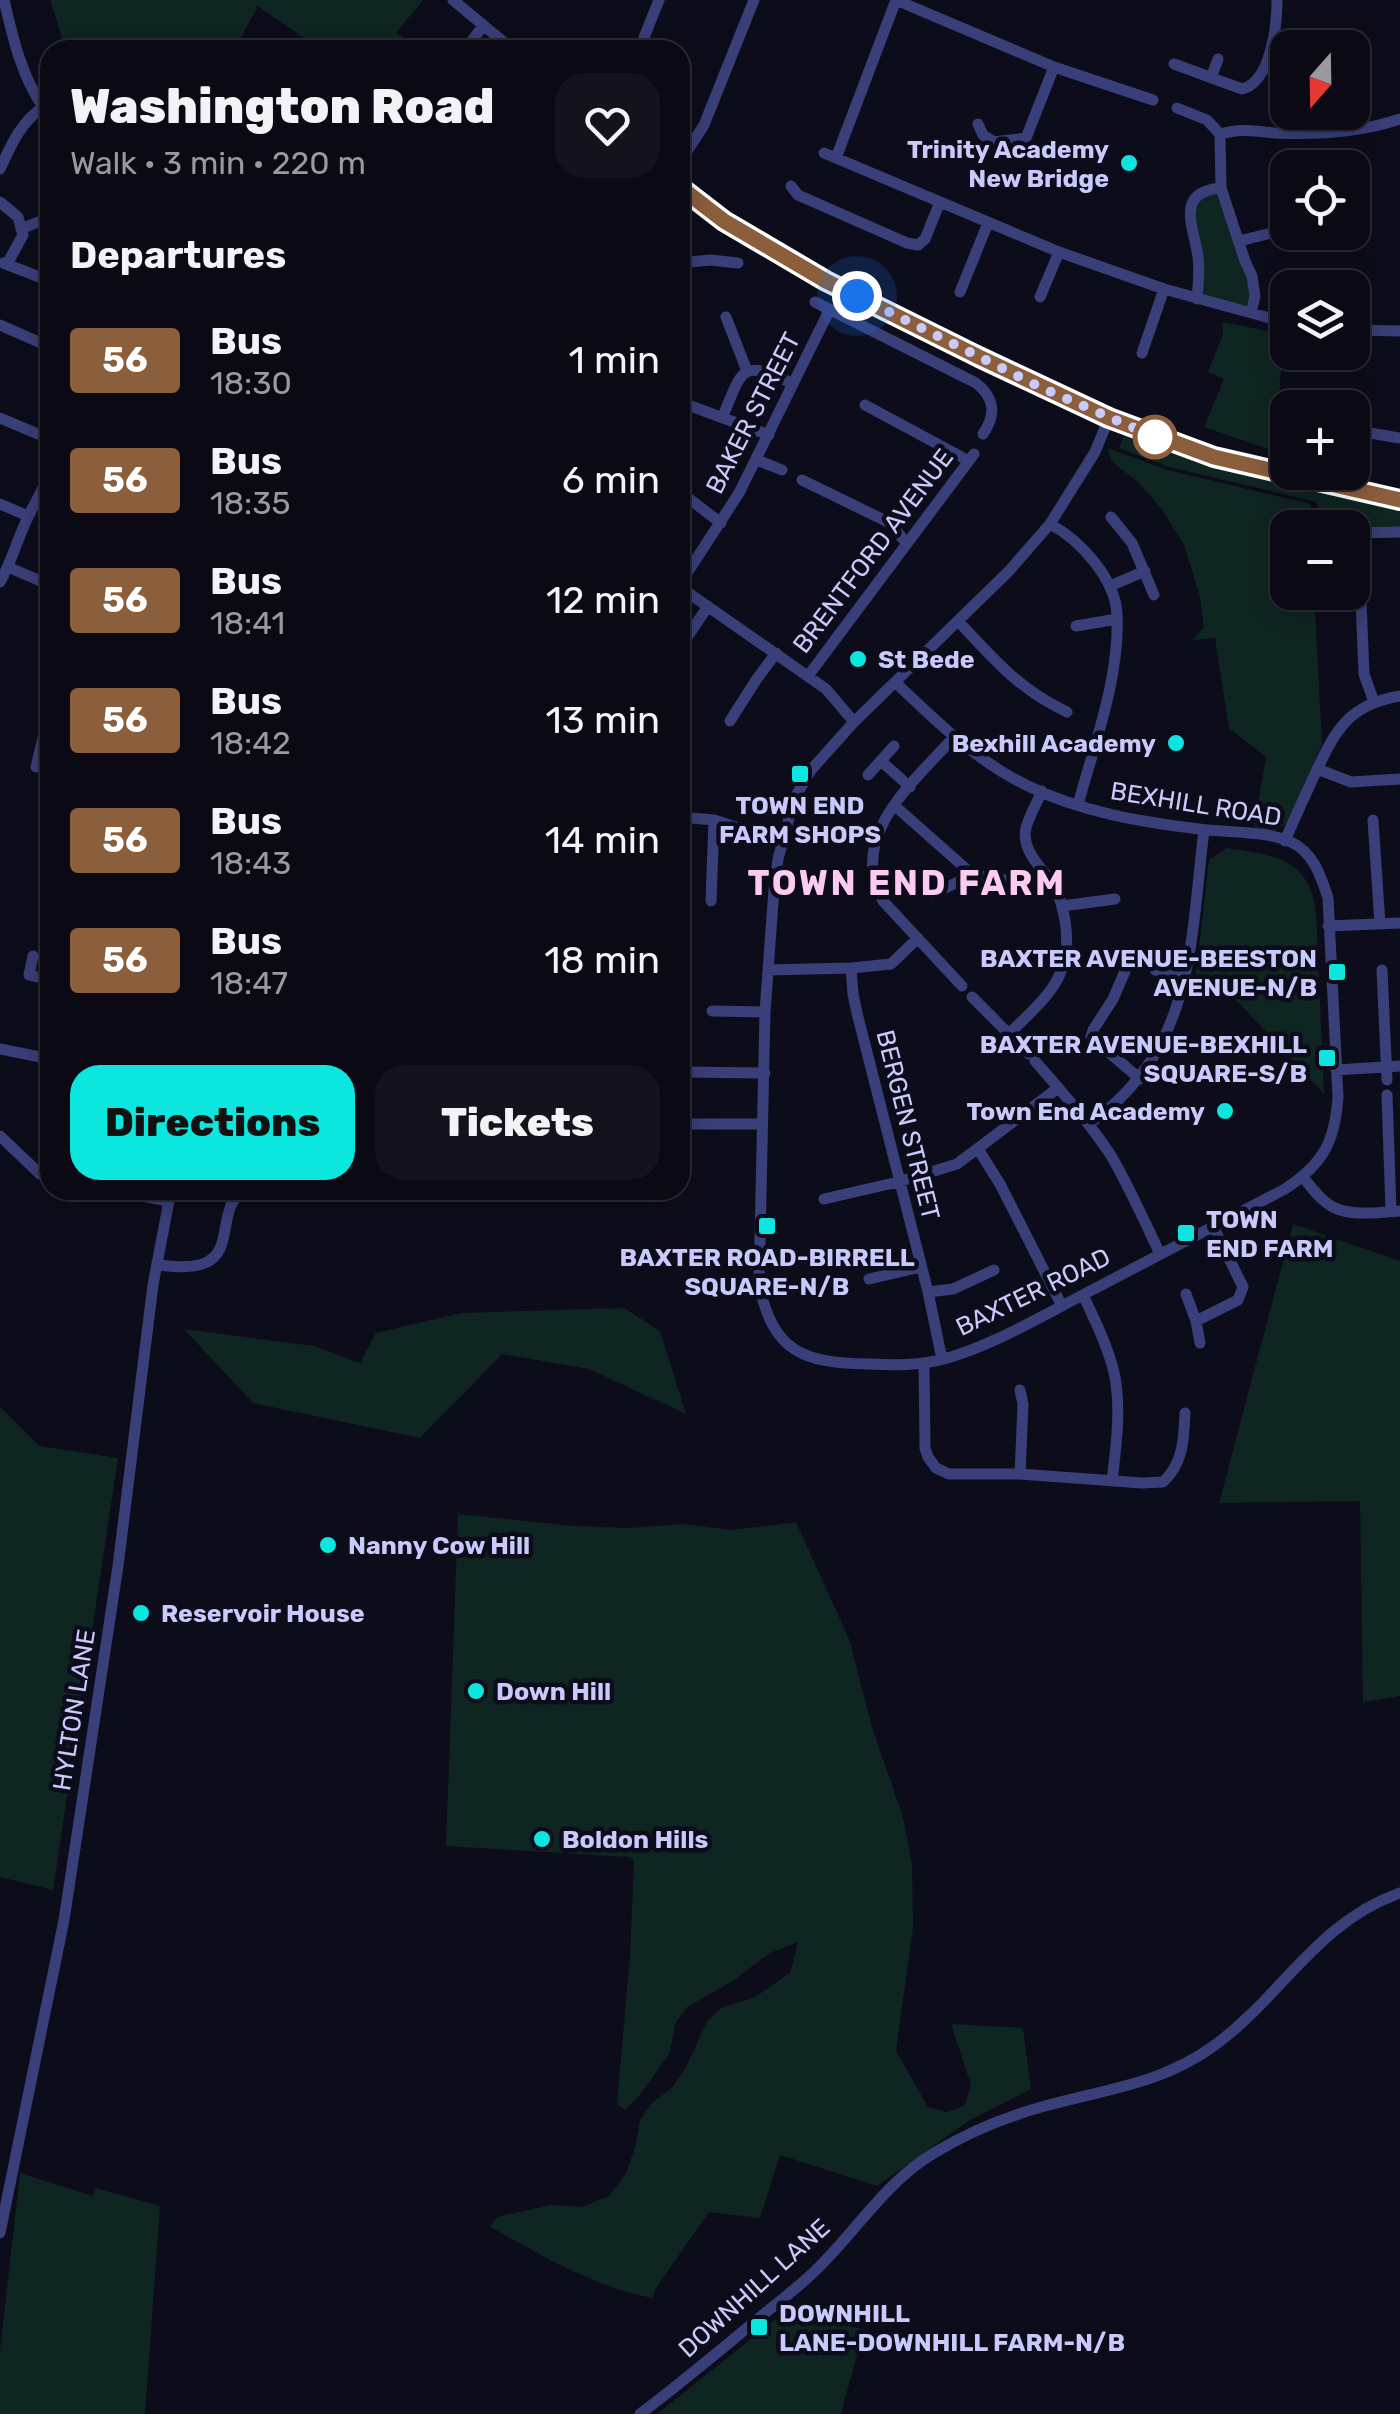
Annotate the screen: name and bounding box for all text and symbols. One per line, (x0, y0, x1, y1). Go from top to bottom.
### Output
north arrow (1270, 30, 1370, 130)
map controls (1270, 30, 1370, 610)
button: heart (555, 73, 660, 178)
text: Washington Road (70, 78, 494, 135)
place label: Trinity Academy New Bridge (907, 135, 1109, 193)
text: Walk · 3 min · 220 m (70, 144, 366, 182)
button: locate (1270, 150, 1370, 250)
marker: Trinity Academy New Bridge (1118, 152, 1140, 174)
text: Departures (70, 232, 286, 278)
button: layers (1270, 270, 1370, 370)
your location (832, 271, 882, 321)
text: Bus (210, 318, 282, 364)
street label: BAKER STREET (700, 328, 806, 498)
text: 1 min (568, 337, 660, 383)
text: 56 (102, 339, 148, 381)
text: 18:30 (210, 364, 292, 402)
button: + (1270, 390, 1370, 490)
unlabelled marker (1134, 416, 1176, 458)
text: Bus (210, 438, 282, 484)
street label: BRENTFORD AVENUE (787, 443, 959, 659)
text: 6 min (562, 457, 660, 503)
text: 56 (102, 459, 148, 501)
text: 18:35 (210, 484, 290, 522)
button: − (1270, 510, 1370, 610)
text: Bus (210, 558, 282, 604)
text: 12 min (546, 577, 660, 623)
text: 56 (102, 579, 148, 621)
text: 18:41 (210, 604, 285, 642)
place label: St Bede (878, 645, 975, 674)
marker: St Bede (847, 648, 869, 670)
text: Bus (210, 678, 282, 724)
text: 13 min (546, 697, 660, 743)
text: 56 (102, 699, 148, 741)
text: 18:42 (210, 724, 291, 762)
place label: Bexhill Academy (952, 729, 1156, 758)
marker: Bexhill Academy (1165, 732, 1187, 754)
marker: TOWN END FARM SHOPS (789, 763, 811, 785)
street label: BEXHILL ROAD (1108, 776, 1284, 832)
place label: TOWN END FARM SHOPS (719, 791, 881, 849)
text: Bus (210, 798, 282, 844)
text: 14 min (545, 817, 660, 863)
text: 56 (102, 819, 148, 861)
text: 18:43 (210, 844, 291, 882)
district label: TOWN END FARM (747, 862, 1067, 904)
text: Bus (210, 918, 282, 964)
text: 18 min (544, 937, 660, 983)
text: 56 (102, 939, 148, 981)
place label: BAXTER AVENUE-BEESTON AVENUE-N/B (980, 944, 1317, 1002)
marker: BAXTER AVENUE-BEESTON AVENUE-N/B (1326, 961, 1348, 983)
text: 18:47 (210, 964, 288, 1002)
street label: BERGEN STREET (870, 1027, 946, 1223)
place label: BAXTER AVENUE-BEXHILL SQUARE-S/B (980, 1030, 1307, 1088)
marker: BAXTER AVENUE-BEXHILL SQUARE-S/B (1316, 1047, 1338, 1069)
button: Directions (70, 1065, 355, 1180)
button: Tickets (375, 1065, 660, 1180)
place label: Town End Academy (966, 1097, 1205, 1126)
marker: Town End Academy (1214, 1100, 1236, 1122)
place label: TOWN END FARM (1206, 1205, 1334, 1263)
marker: BAXTER ROAD-BIRRELL SQUARE-N/B (756, 1215, 778, 1237)
marker: TOWN END FARM (1175, 1222, 1197, 1244)
street label: BAXTER ROAD (951, 1242, 1115, 1342)
place label: BAXTER ROAD-BIRRELL SQUARE-N/B (619, 1243, 915, 1301)
place label: Nanny Cow Hill (348, 1531, 530, 1560)
marker: Nanny Cow Hill (317, 1534, 339, 1556)
place label: Reservoir House (161, 1599, 365, 1628)
marker: Reservoir House (130, 1602, 152, 1624)
street label: HYLTON LANE (47, 1627, 101, 1793)
place label: Down Hill (496, 1677, 611, 1706)
marker: Down Hill (465, 1680, 487, 1702)
place label: Boldon Hills (562, 1825, 709, 1854)
marker: Boldon Hills (531, 1828, 553, 1850)
street label: DOWNHILL LANE (673, 2213, 835, 2363)
place label: DOWNHILL LANE-DOWNHILL FARM-N/B (779, 2299, 1125, 2357)
marker: DOWNHILL LANE-DOWNHILL FARM-N/B (748, 2316, 770, 2338)

